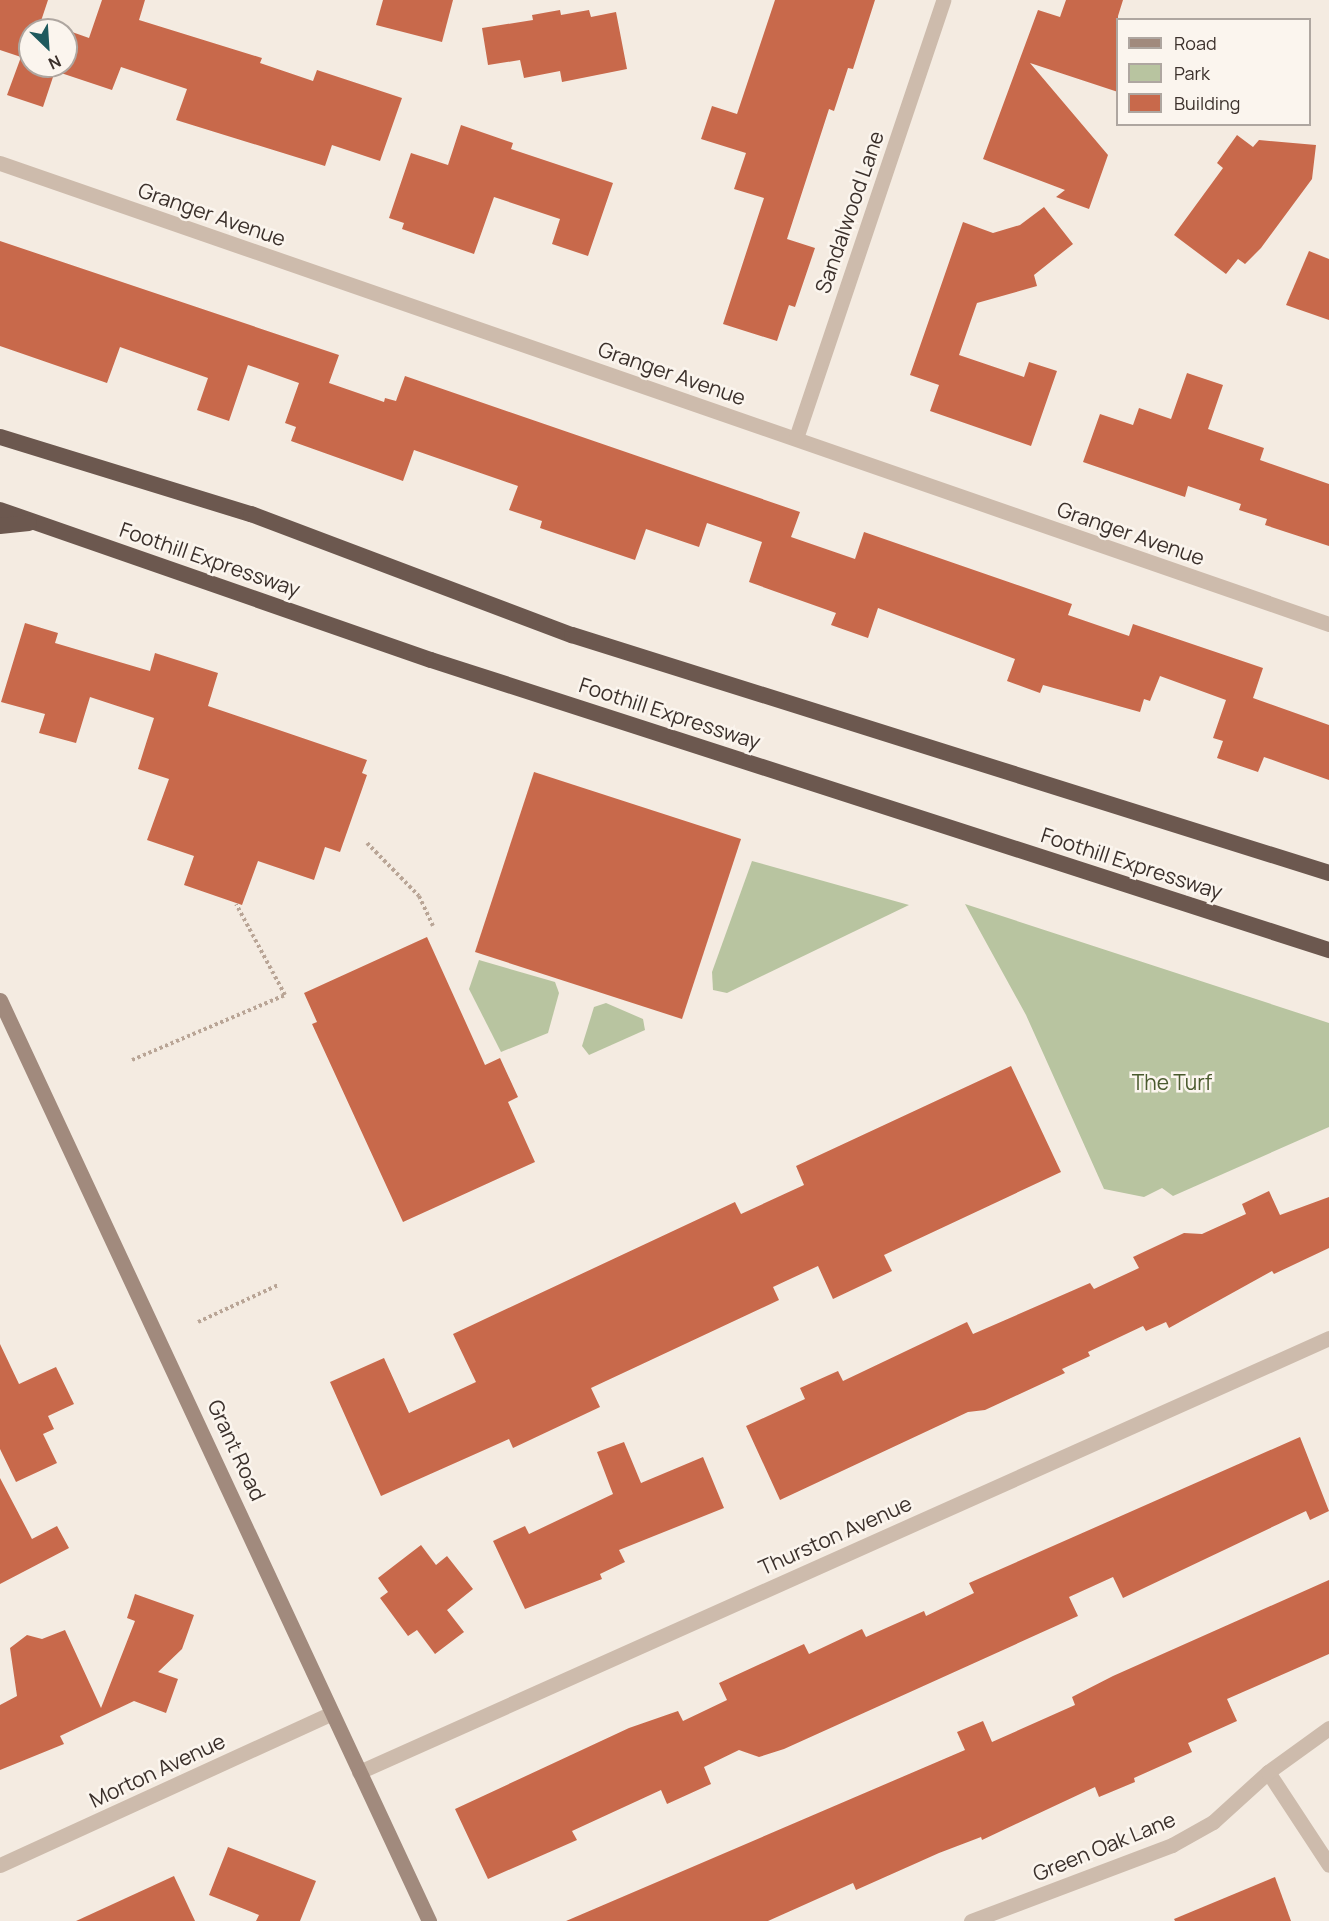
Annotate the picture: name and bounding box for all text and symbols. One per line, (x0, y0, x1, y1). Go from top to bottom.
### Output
north arrow (18, 18, 78, 78)
legend (1116, 18, 1311, 126)
text: Road (1174, 31, 1217, 55)
text: N (45, 50, 65, 75)
text: Park (1174, 61, 1210, 85)
text: Building (1174, 91, 1240, 115)
street label: Sandalwood Lane (809, 127, 889, 297)
street label: Granger Avenue (135, 177, 289, 251)
street label: Granger Avenue (595, 336, 749, 410)
street label: Granger Avenue (1054, 496, 1208, 570)
street label: Foothill Expressway (116, 516, 304, 602)
street label: Foothill Expressway (576, 672, 764, 754)
street label: Foothill Expressway (1038, 822, 1226, 904)
park label: The Turf (1132, 1069, 1212, 1095)
street label: Grant Road (203, 1396, 271, 1504)
street label: Thurston Avenue (755, 1490, 915, 1580)
street label: Morton Avenue (85, 1728, 229, 1812)
street label: Green Oak Lane (1029, 1806, 1179, 1886)

